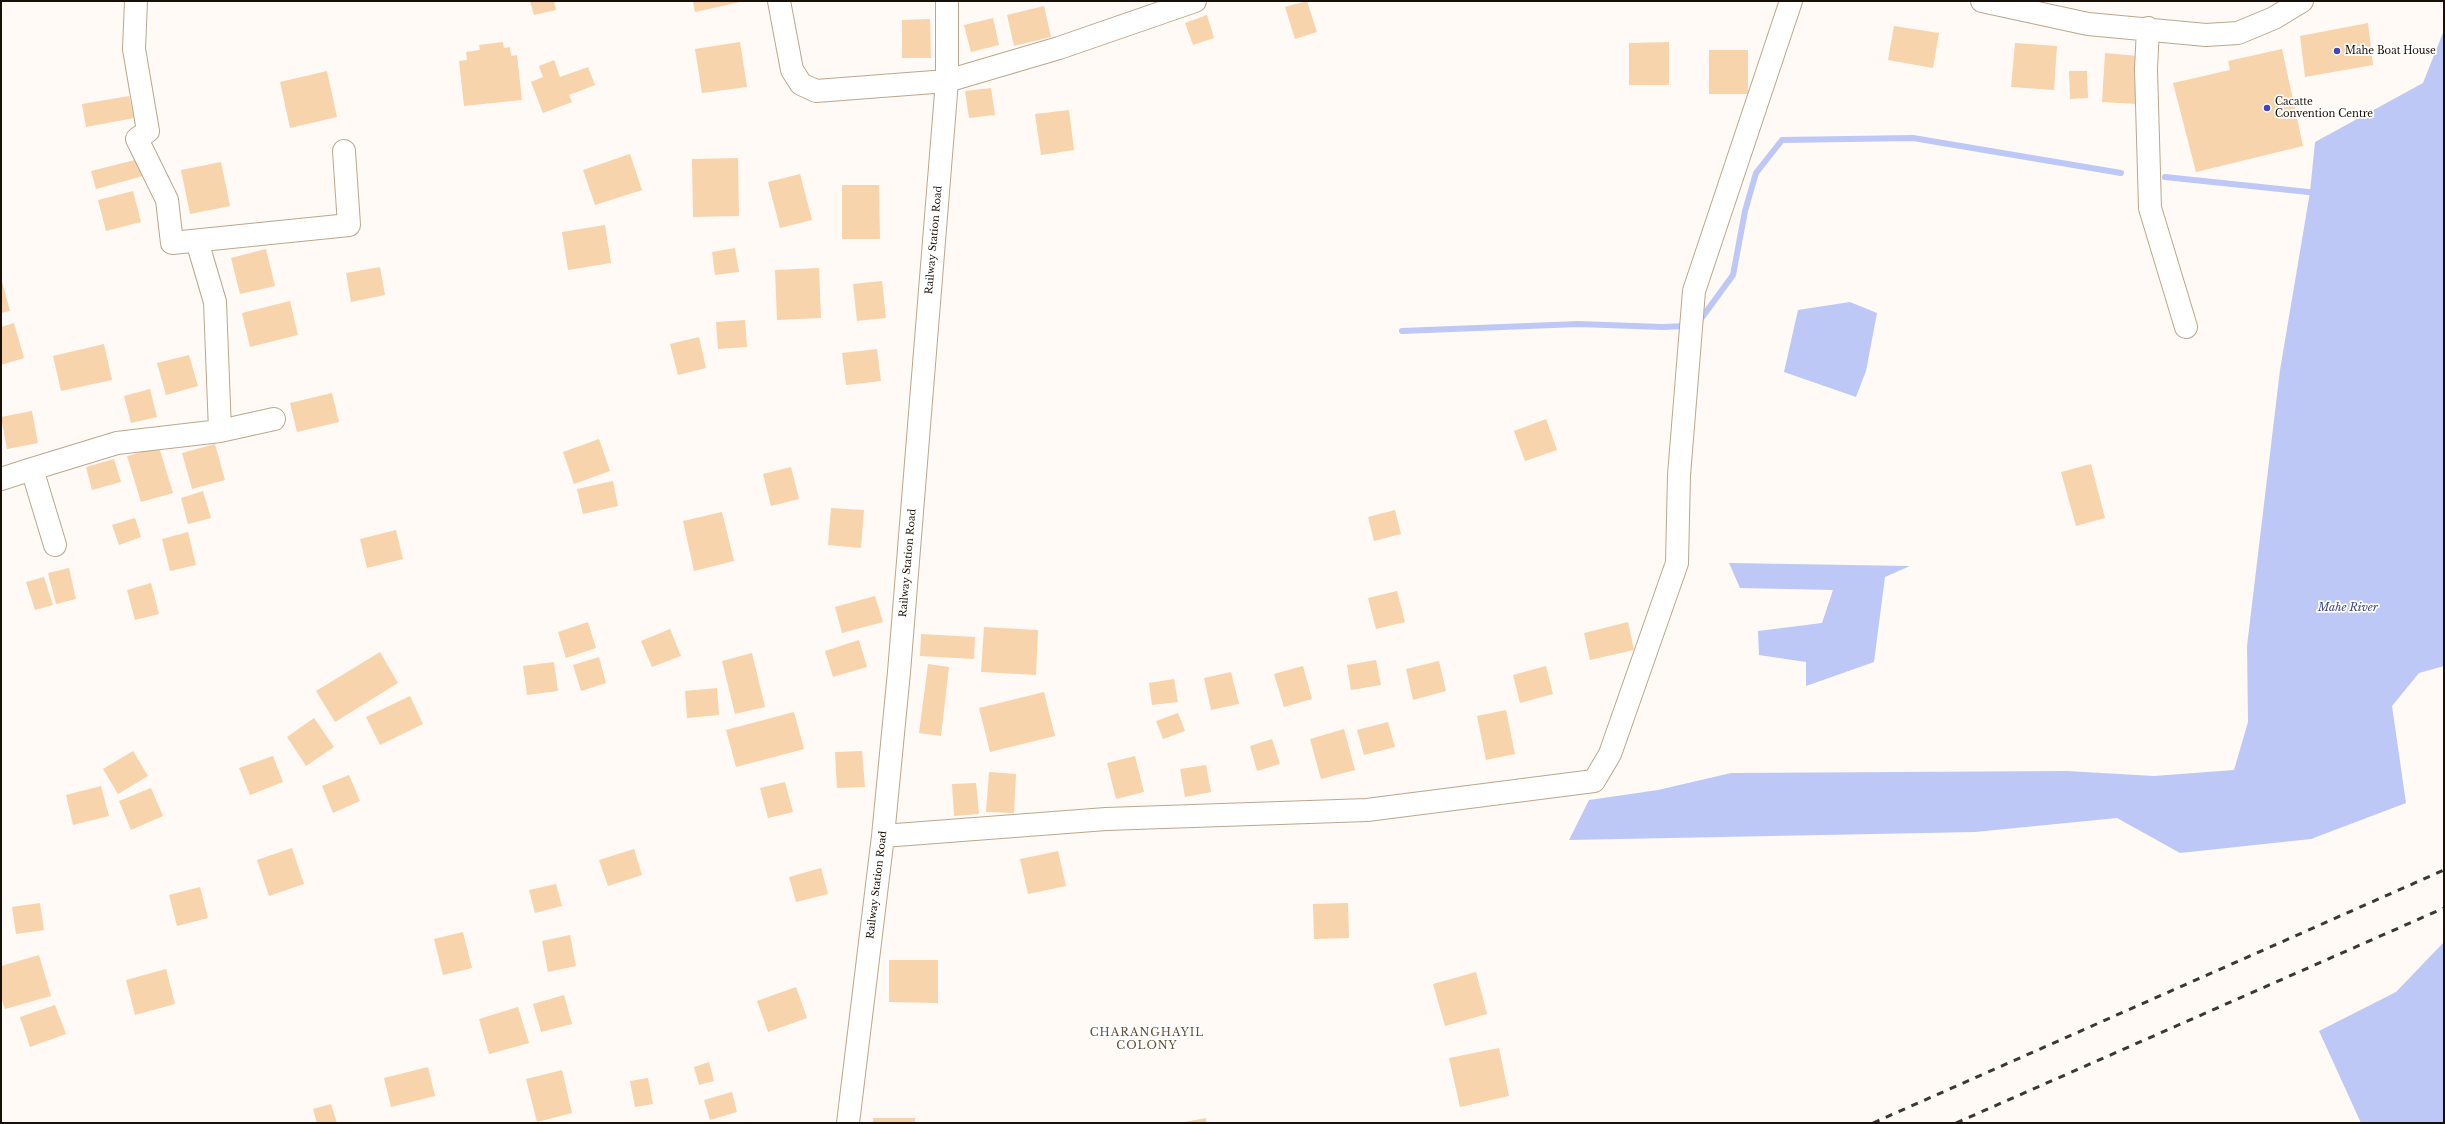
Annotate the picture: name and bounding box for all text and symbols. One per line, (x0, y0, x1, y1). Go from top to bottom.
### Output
place label: Mahe Boat House (2345, 45, 2436, 57)
marker: Mahe Boat House (2332, 46, 2342, 56)
place label: Cacatte Convention Centre (2275, 96, 2373, 120)
marker: Cacatte Convention Centre (2262, 103, 2272, 113)
street label: Railway Station Road (923, 185, 945, 295)
street label: Railway Station Road (897, 508, 919, 618)
water label: Mahe River (2318, 601, 2378, 615)
street label: Railway Station Road (864, 830, 890, 940)
district label: CHARANGHAYIL COLONY (1090, 1026, 1204, 1052)

